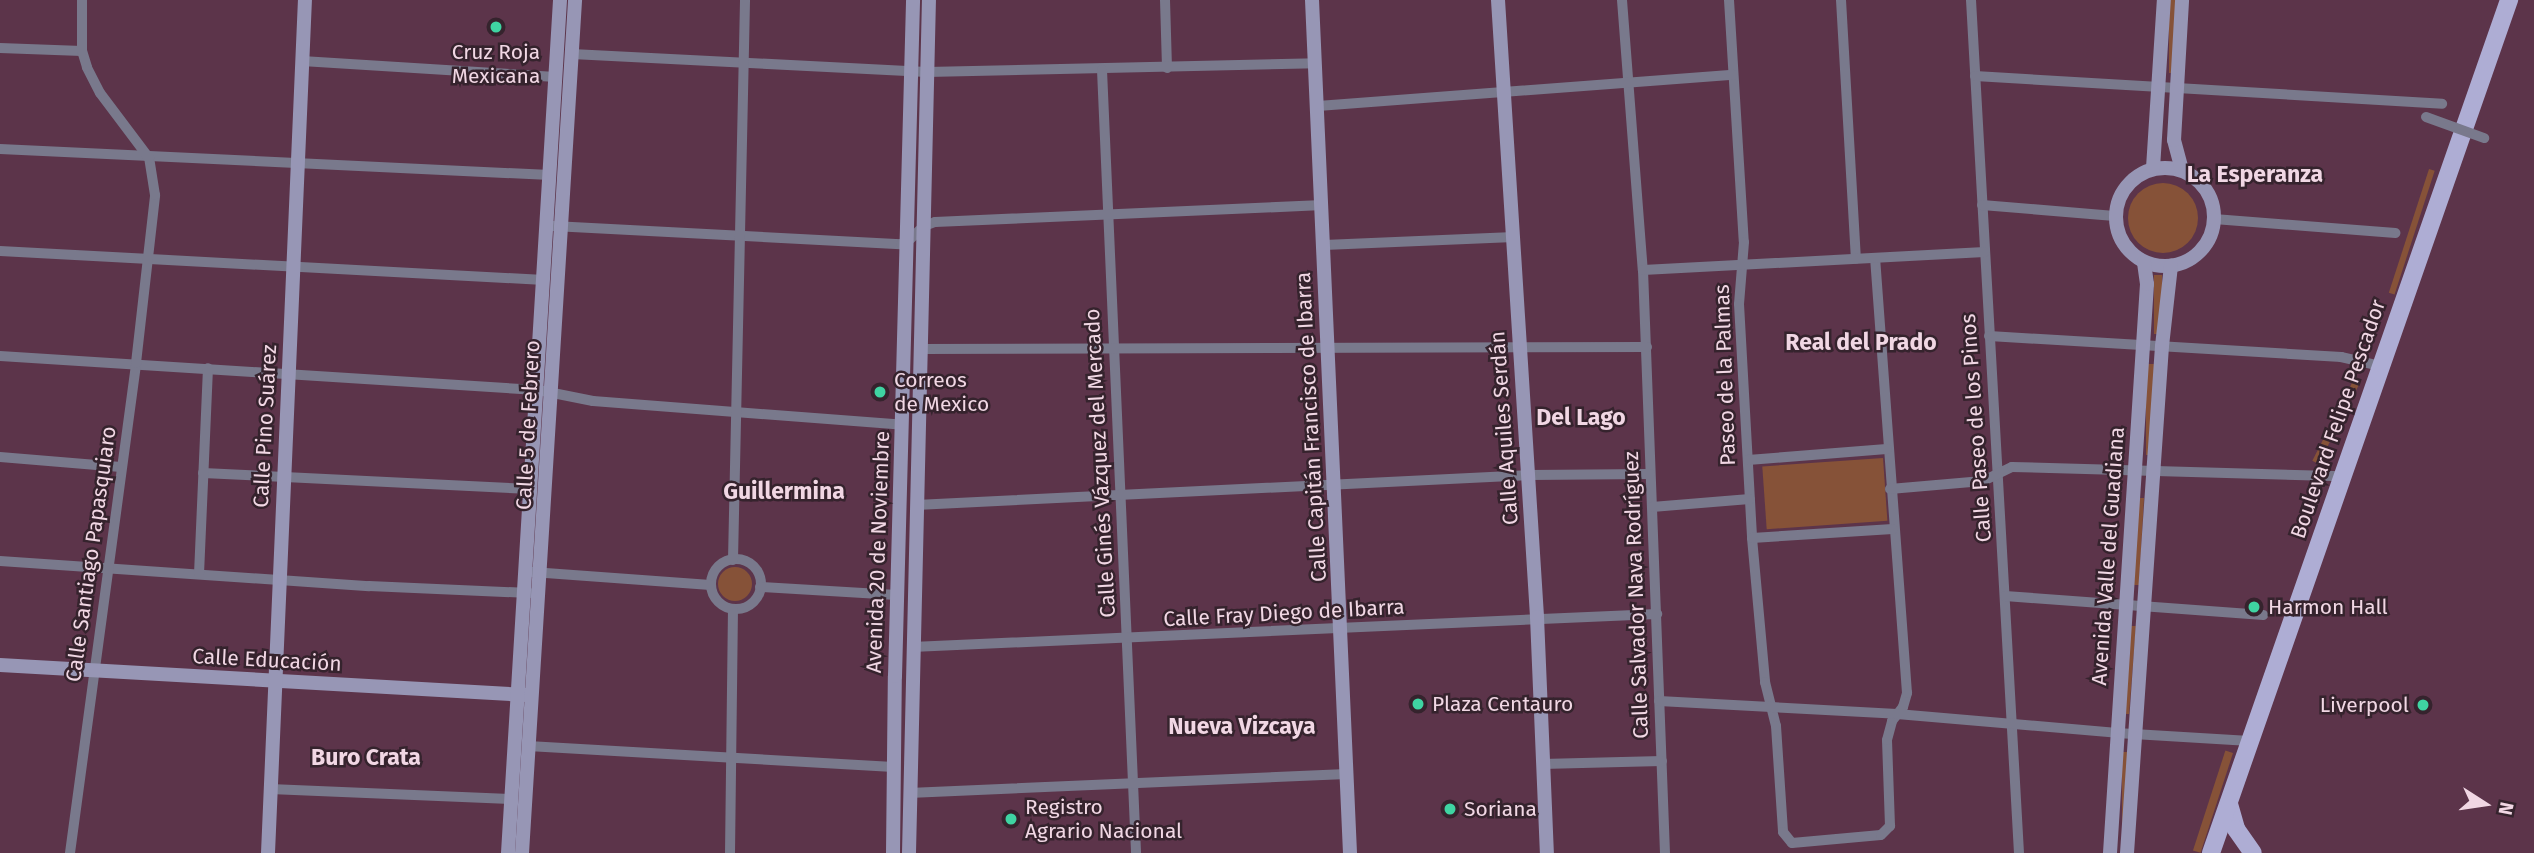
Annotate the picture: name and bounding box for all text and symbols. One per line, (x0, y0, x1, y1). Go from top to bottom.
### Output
marker: Cruz Roja Mexicana (486, 17, 506, 37)
place label: Cruz Roja Mexicana (452, 39, 540, 89)
district label: La Esperanza (2187, 160, 2323, 188)
street label: Calle Capitán Francisco de Ibarra (1290, 271, 1332, 583)
street label: Paseo de la Palmas (1709, 284, 1741, 466)
street label: Boulevard Felipe Pescador (2285, 296, 2391, 542)
street label: Calle Ginés Vázquez del Mercado (1079, 308, 1121, 618)
street label: Calle Paseo de los Pinos (1955, 313, 1997, 543)
district label: Real del Prado (1785, 328, 1937, 356)
street label: Calle Aquiles Serdán (1485, 330, 1523, 526)
street label: Calle 5 de Febrero (511, 340, 545, 510)
street label: Calle Pino Suárez (248, 344, 282, 508)
place label: Correos de Mexico (894, 367, 989, 417)
marker: Correos de Mexico (872, 384, 888, 400)
district label: Del Lago (1536, 403, 1626, 431)
street label: Calle Santiago Papasquiaro (61, 425, 121, 683)
street label: Avenida Valle del Guadiana (2086, 426, 2130, 686)
street label: Avenida 20 de Noviembre (861, 430, 895, 674)
street label: Calle Salvador Nava Rodríguez (1618, 451, 1654, 739)
district label: Guillermina (723, 477, 845, 505)
street label: Calle Fray Diego de Ibarra (1163, 594, 1405, 632)
place label: Harmon Hall (2268, 594, 2388, 620)
marker: Harmon Hall (2246, 599, 2262, 615)
street label: Calle Educación (192, 644, 342, 676)
place label: Plaza Centauro (1432, 691, 1573, 717)
place label: Liverpool (2320, 692, 2409, 718)
marker: Plaza Centauro (1410, 696, 1426, 712)
marker: Liverpool (2415, 697, 2431, 713)
district label: Nueva Vizcaya (1168, 712, 1316, 740)
district label: Buro Crata (311, 743, 421, 771)
north arrow (2450, 769, 2520, 839)
place label: Registro Agrario Nacional (1025, 794, 1182, 844)
place label: Soriana (1464, 796, 1537, 822)
text: N (2493, 800, 2519, 817)
marker: Soriana (1442, 801, 1458, 817)
marker: Registro Agrario Nacional (1003, 811, 1019, 827)

